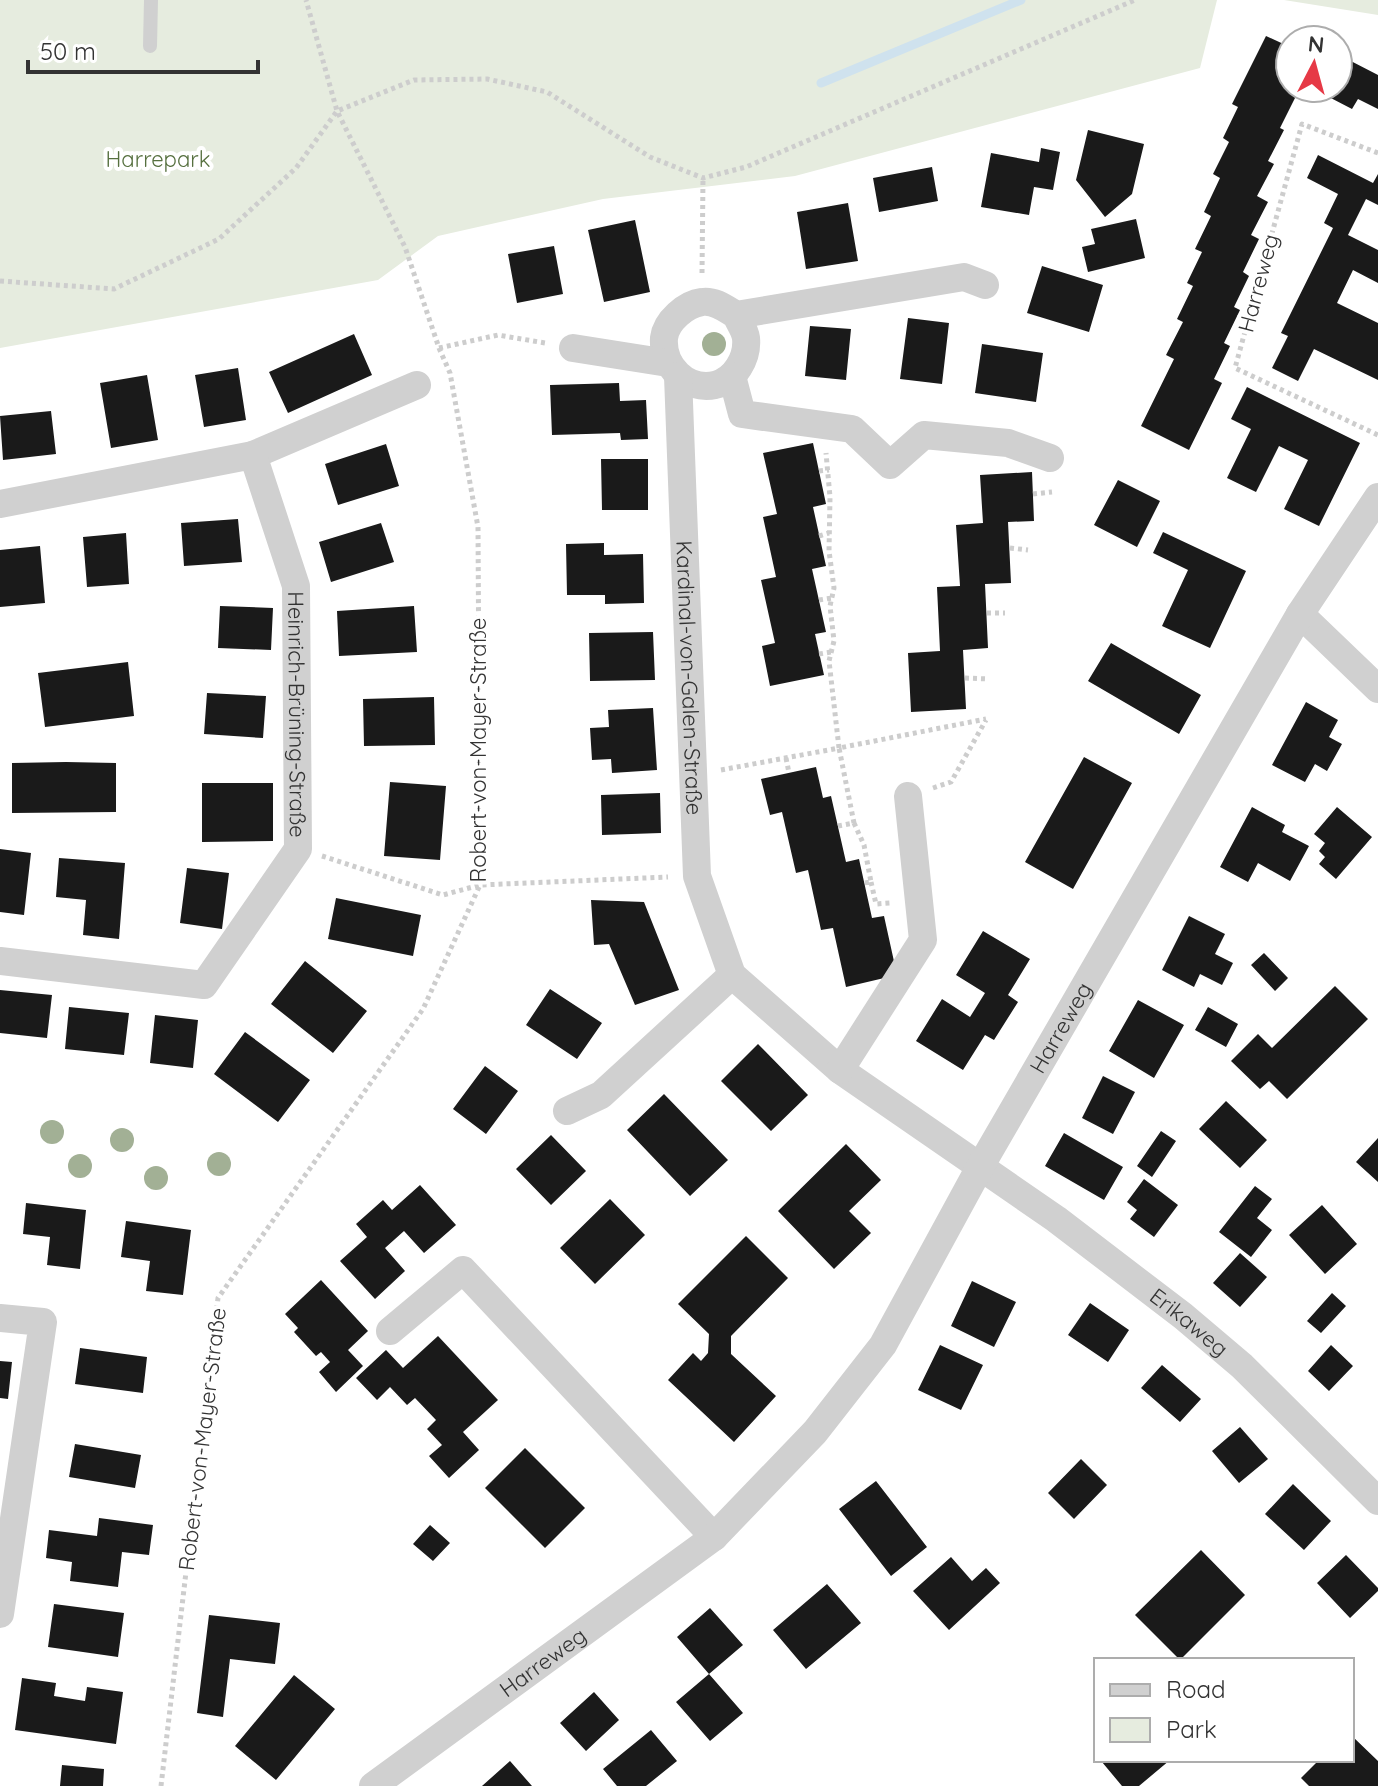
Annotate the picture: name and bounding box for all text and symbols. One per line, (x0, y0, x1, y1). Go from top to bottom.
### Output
scale bar (28, 24, 258, 74)
north arrow (1274, 24, 1354, 104)
text: N (1307, 29, 1326, 59)
text: 50 m (40, 36, 96, 66)
park label: Harrepark (106, 145, 210, 173)
street label: Harreweg (1231, 231, 1285, 335)
street label: Kardinal-von-Galen-Straße (670, 540, 709, 816)
street label: Heinrich-Brüning-Straße (282, 591, 312, 838)
street label: Robert-von-Mayer-Straße (464, 618, 492, 882)
street label: Harreweg (1023, 977, 1098, 1078)
street label: Erikaweg (1144, 1282, 1234, 1362)
street label: Robert-von-Mayer-Straße (172, 1306, 232, 1572)
street label: Harreweg (494, 1621, 592, 1703)
legend (1094, 1658, 1354, 1762)
text: Road (1166, 1674, 1226, 1704)
text: Park (1166, 1714, 1217, 1744)

